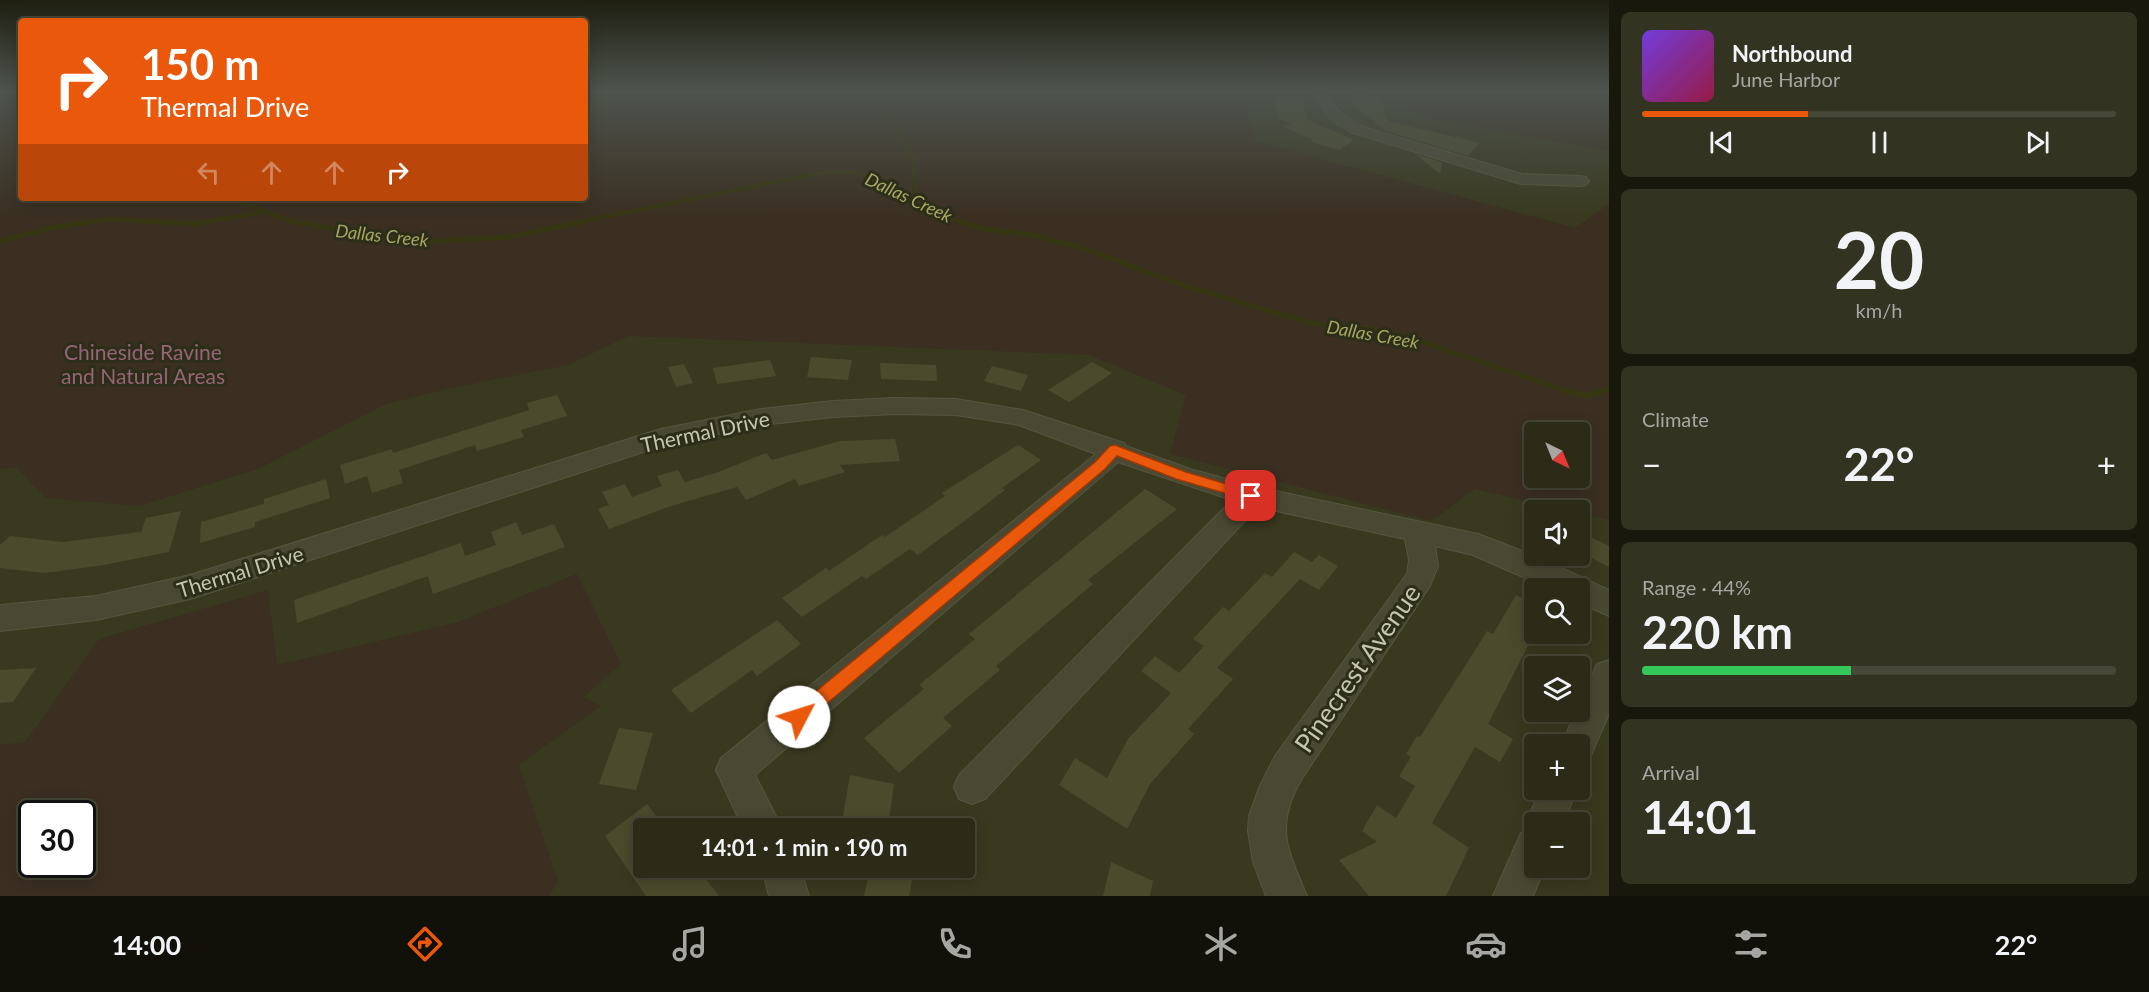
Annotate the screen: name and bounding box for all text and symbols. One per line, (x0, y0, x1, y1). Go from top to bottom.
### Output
text: 150 m (141, 39, 259, 89)
text: Northbound (1732, 40, 1852, 67)
icon: right (42, 42, 120, 120)
text: June Harbor (1732, 67, 1840, 91)
text: Thermal Drive (141, 90, 309, 123)
icon: previous (1705, 126, 1738, 159)
icon: pause (1863, 126, 1896, 159)
icon: next (2021, 126, 2054, 159)
icon: left (192, 156, 225, 189)
icon: ahead (255, 156, 288, 189)
icon: ahead (318, 156, 351, 189)
icon: right (381, 156, 414, 189)
water label: Dallas Creek (862, 167, 956, 227)
text: 20 (1834, 212, 1924, 306)
water label: Dallas Creek (335, 219, 430, 251)
text: km/h (1856, 298, 1902, 322)
water label: Dallas Creek (1325, 315, 1421, 353)
park label: Chineside Ravine and Natural Areas (61, 339, 225, 388)
street label: Thermal Drive (638, 405, 772, 457)
text: Climate (1642, 407, 1709, 431)
north arrow (1524, 422, 1590, 488)
map controls (1524, 422, 1590, 878)
text: 22° (1844, 437, 1914, 491)
text: − (1642, 444, 1661, 484)
text: + (2097, 444, 2116, 484)
pin (1225, 470, 1276, 521)
icon: arrive (1234, 479, 1267, 512)
button: sound (1524, 500, 1590, 566)
street label: Thermal Drive (174, 540, 306, 602)
text: Range · 44% (1642, 575, 1751, 599)
street label: Pinecrest Avenue (1287, 578, 1427, 758)
button: search (1524, 578, 1590, 644)
text: 220 km (1642, 605, 1793, 659)
button: layers (1524, 656, 1590, 722)
position arrow (767, 685, 831, 749)
button: + (1524, 734, 1590, 800)
text: Arrival (1642, 760, 1700, 784)
text: 14:01 (1642, 790, 1758, 844)
speed limit sign: 30 (18, 800, 96, 878)
button: − (1524, 812, 1590, 878)
text: 14:01 · 1 min · 190 m (701, 834, 907, 861)
icon: directions (404, 923, 446, 965)
icon: music (669, 923, 711, 965)
icon: phone (934, 923, 976, 965)
icon: climate (1200, 923, 1242, 965)
icon: car (1465, 923, 1507, 965)
icon: filters (1730, 923, 1772, 965)
text: 14:00 (112, 928, 181, 961)
text: 22° (1995, 928, 2037, 961)

